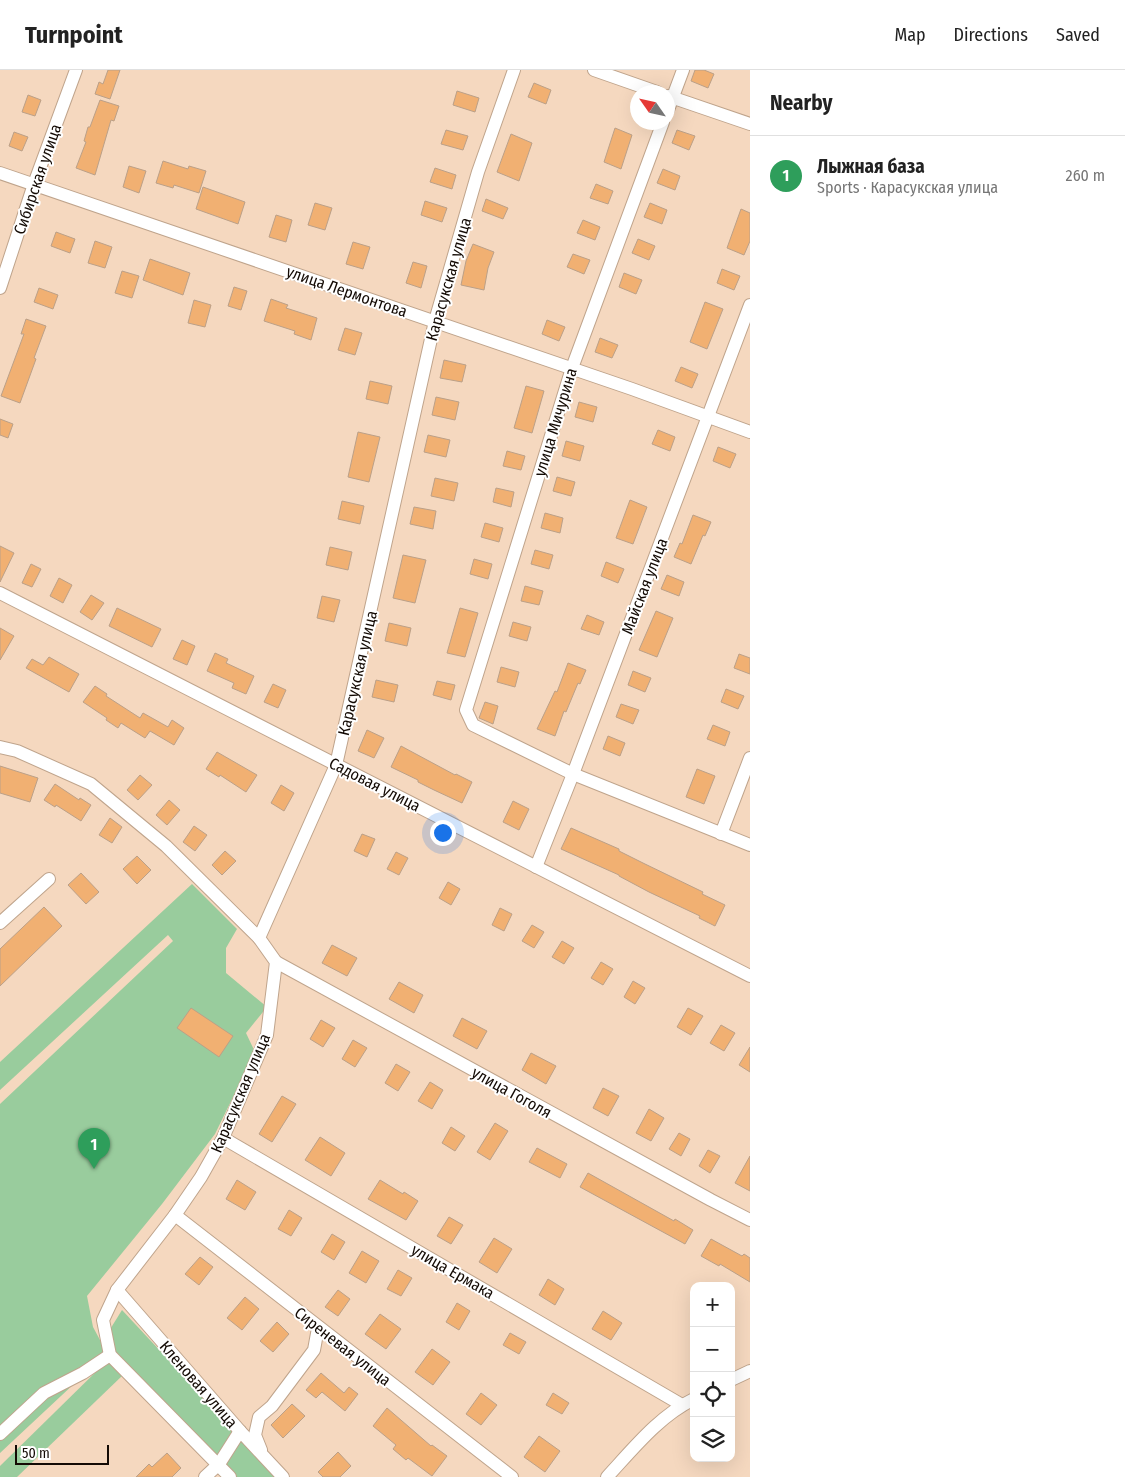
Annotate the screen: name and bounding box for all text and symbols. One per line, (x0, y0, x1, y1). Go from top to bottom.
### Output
text: Turnpoint (25, 21, 123, 49)
text: Map (894, 24, 926, 46)
text: Directions (954, 24, 1028, 46)
text: Saved (1056, 24, 1100, 46)
north arrow (630, 85, 675, 130)
text: Nearby (770, 90, 832, 116)
street label: Сибирская улица (10, 121, 65, 237)
text: Лыжная база (817, 155, 925, 178)
text: 1 (783, 166, 789, 185)
text: 260 m (1066, 166, 1105, 185)
text: Sports · Карасукская улица (817, 178, 998, 197)
street label: Карасукская улица (422, 215, 475, 343)
street label: улица Лермонтова (284, 262, 410, 321)
street label: улица Мичурина (530, 366, 581, 479)
street label: Майская улица (617, 535, 672, 637)
street label: Карасукская улица (334, 609, 381, 737)
street label: Садовая улица (326, 753, 424, 816)
your location (430, 820, 456, 846)
street label: Карасукская улица (207, 1031, 274, 1156)
street label: улица Гоголя (469, 1063, 555, 1122)
pin: 1 (78, 1128, 110, 1169)
street label: улица Ермака (408, 1240, 498, 1303)
map controls (690, 1282, 735, 1462)
button: + (690, 1282, 735, 1327)
street label: Сиреневая улица (291, 1303, 395, 1390)
button: − (690, 1327, 735, 1372)
street label: Кленовая улица (156, 1337, 242, 1432)
button: locate (690, 1372, 735, 1417)
button: layers (690, 1417, 735, 1462)
scale bar (15, 1442, 109, 1465)
text: 50 m (22, 1445, 50, 1462)

